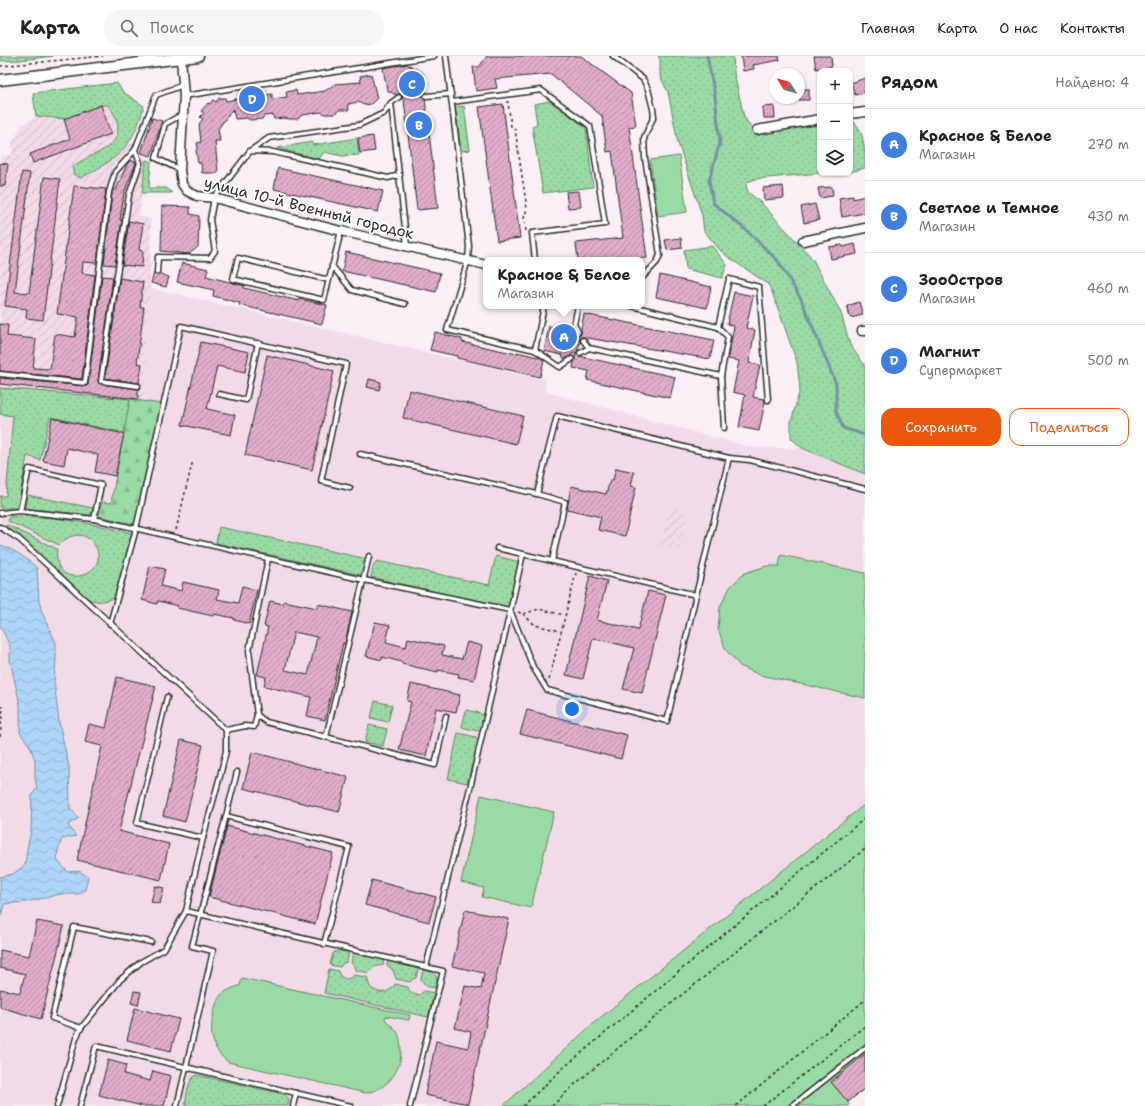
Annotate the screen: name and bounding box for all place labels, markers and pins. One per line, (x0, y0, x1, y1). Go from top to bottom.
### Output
pin: C (399, 69, 425, 99)
pin: D (239, 84, 265, 114)
pin: B (406, 110, 432, 140)
pin: A (551, 322, 577, 352)

